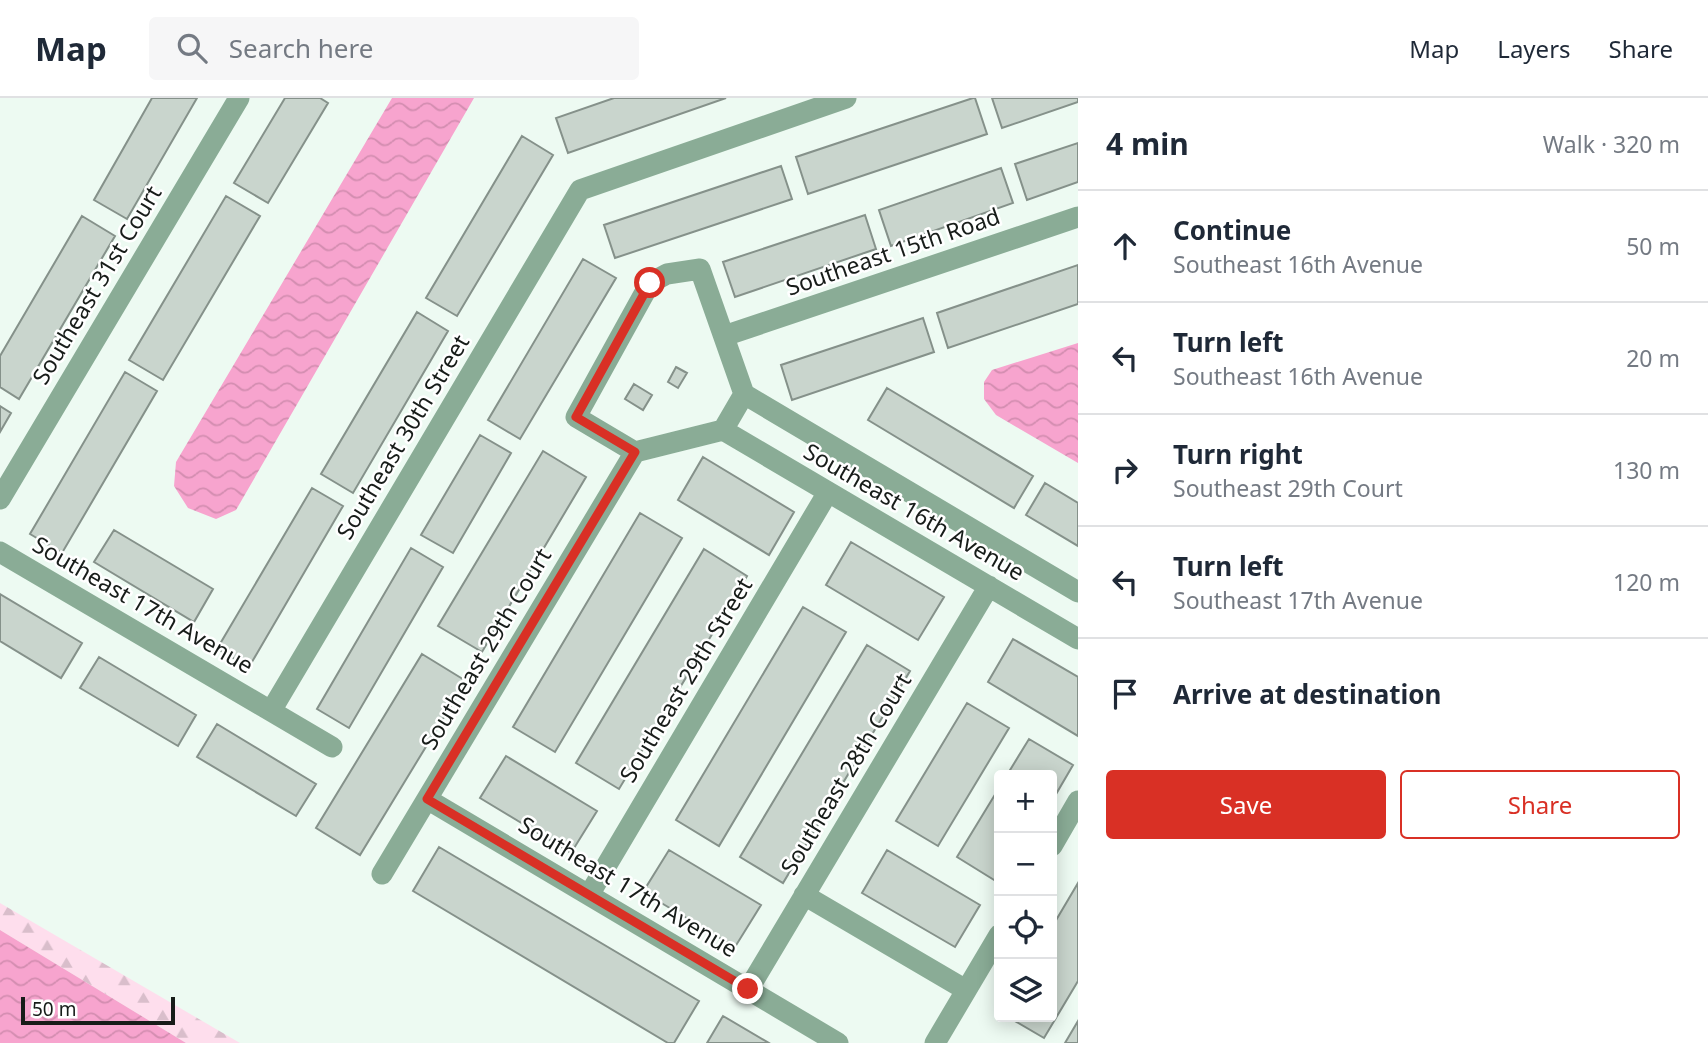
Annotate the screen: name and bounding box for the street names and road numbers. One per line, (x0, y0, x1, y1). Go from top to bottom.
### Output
street label: Southeast 31st Court (24, 179, 168, 390)
street label: Southeast 15th Road (781, 199, 1004, 303)
street label: Southeast 30th Street (328, 328, 476, 545)
street label: Southeast 16th Avenue (798, 435, 1031, 587)
street label: Southeast 17th Avenue (27, 528, 260, 680)
street label: Southeast 29th Court (412, 542, 558, 755)
street label: Southeast 29th Street (611, 571, 759, 788)
street label: Southeast 28th Court (772, 667, 918, 880)
street label: Southeast 17th Avenue (513, 808, 744, 964)

